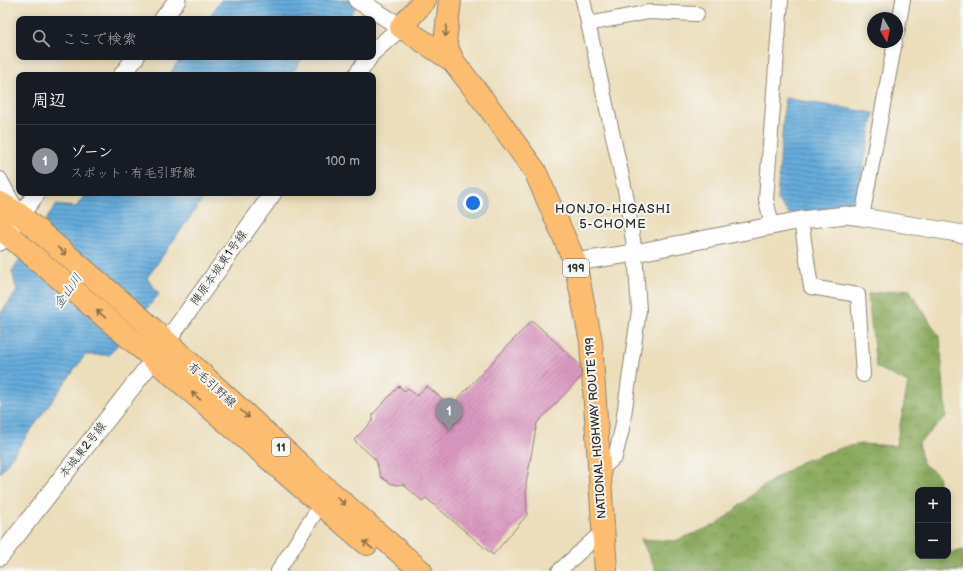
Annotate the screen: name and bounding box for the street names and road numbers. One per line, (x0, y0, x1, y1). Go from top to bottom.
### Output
street label: 陣原本城東1号線 (187, 227, 251, 309)
road number: 199 (563, 259, 589, 277)
street label: NATIONAL HIGHWAY ROUTE 199 (582, 337, 610, 519)
street label: 有毛引野線 (185, 359, 239, 411)
street label: 本城東2号線 (56, 419, 110, 481)
road number: 11 (272, 438, 290, 456)

